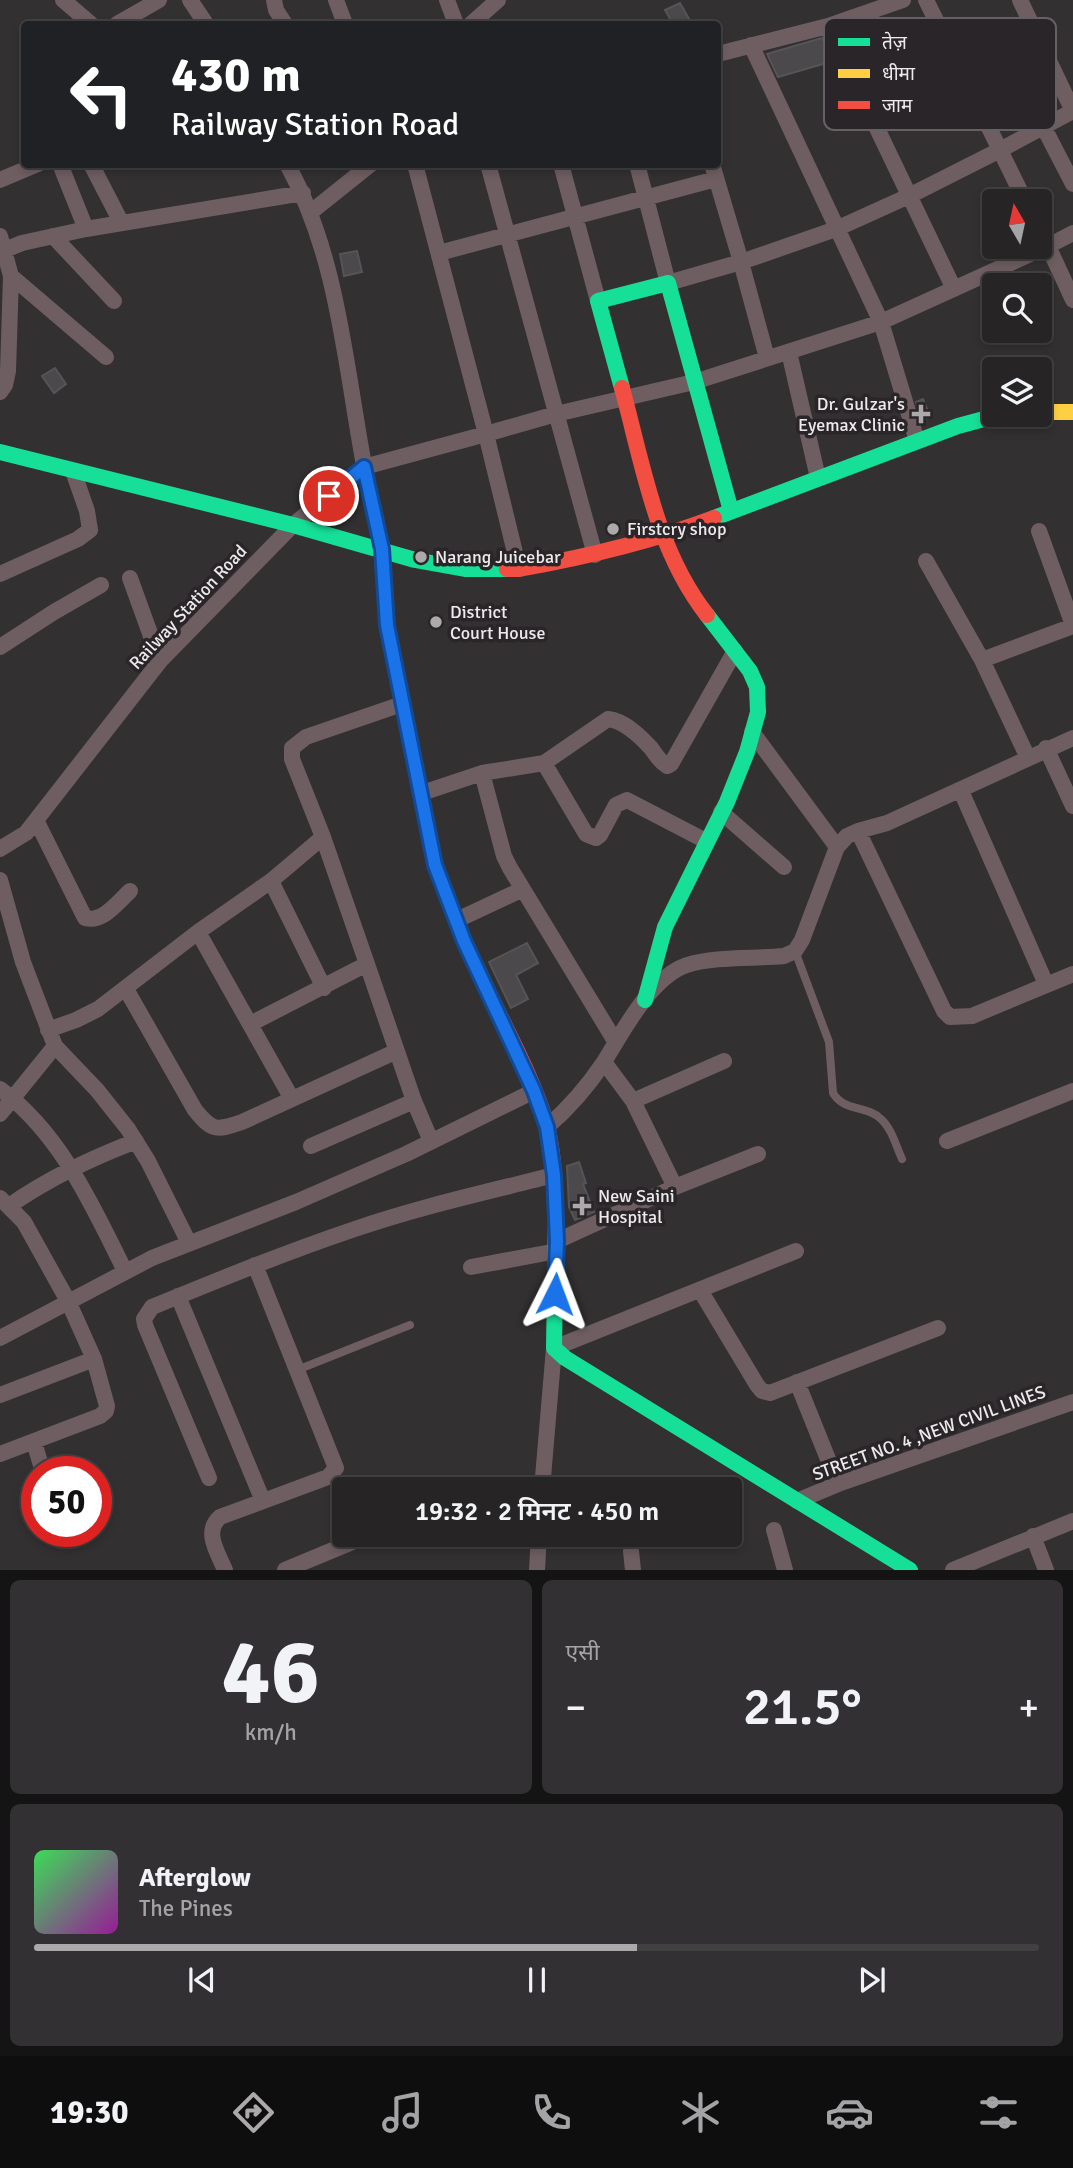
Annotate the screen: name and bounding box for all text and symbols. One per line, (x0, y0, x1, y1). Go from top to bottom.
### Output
legend (824, 18, 1056, 130)
text: तेज़ (882, 31, 908, 55)
text: 430 m (171, 45, 301, 105)
icon: left (56, 49, 147, 140)
text: धीमा (882, 62, 916, 86)
text: जाम (882, 94, 913, 118)
text: Railway Station Road (171, 105, 459, 144)
north arrow (982, 189, 1052, 259)
map controls (982, 189, 1052, 427)
button: search (982, 273, 1052, 343)
button: layers (982, 357, 1052, 427)
place label: Dr. Gulzar's Eyemax Clinic (798, 393, 905, 436)
marker: Dr. Gulzar's Eyemax Clinic (911, 404, 931, 424)
pin (299, 466, 359, 526)
icon: arrive (310, 477, 348, 515)
place label: Firstcry shop (627, 518, 726, 540)
marker: Firstcry shop (605, 521, 621, 537)
street label: Railway Station Road (125, 540, 251, 674)
place label: Narang Juicebar (435, 546, 561, 568)
marker: Narang Juicebar (413, 549, 429, 565)
place label: District Court House (450, 601, 545, 644)
marker: District Court House (428, 614, 444, 630)
place label: New Saini Hospital (598, 1185, 675, 1228)
marker: New Saini Hospital (572, 1196, 592, 1216)
position arrow (518, 1257, 592, 1331)
street label: STREET NO. 4 ,NEW CIVIL LINES (809, 1380, 1049, 1486)
speed limit sign: 50 (21, 1456, 112, 1547)
text: 19:32 · 2 मिनट · 450 m (415, 1496, 659, 1528)
text: 46 (222, 1616, 320, 1729)
text: एसी (566, 1638, 600, 1667)
text: 21.5° (743, 1675, 862, 1739)
text: − (566, 1684, 586, 1731)
text: + (1018, 1684, 1039, 1731)
text: km/h (245, 1718, 297, 1747)
text: Afterglow (139, 1862, 251, 1894)
text: The Pines (139, 1894, 233, 1923)
icon: previous (183, 1961, 221, 1999)
icon: pause (518, 1961, 556, 1999)
icon: next (853, 1961, 891, 1999)
icon: directions (229, 2088, 278, 2137)
icon: music (378, 2088, 427, 2137)
icon: phone (527, 2088, 576, 2137)
icon: climate (676, 2088, 725, 2137)
icon: car (825, 2088, 874, 2137)
icon: filters (974, 2088, 1023, 2137)
text: 19:30 (50, 2093, 129, 2132)

